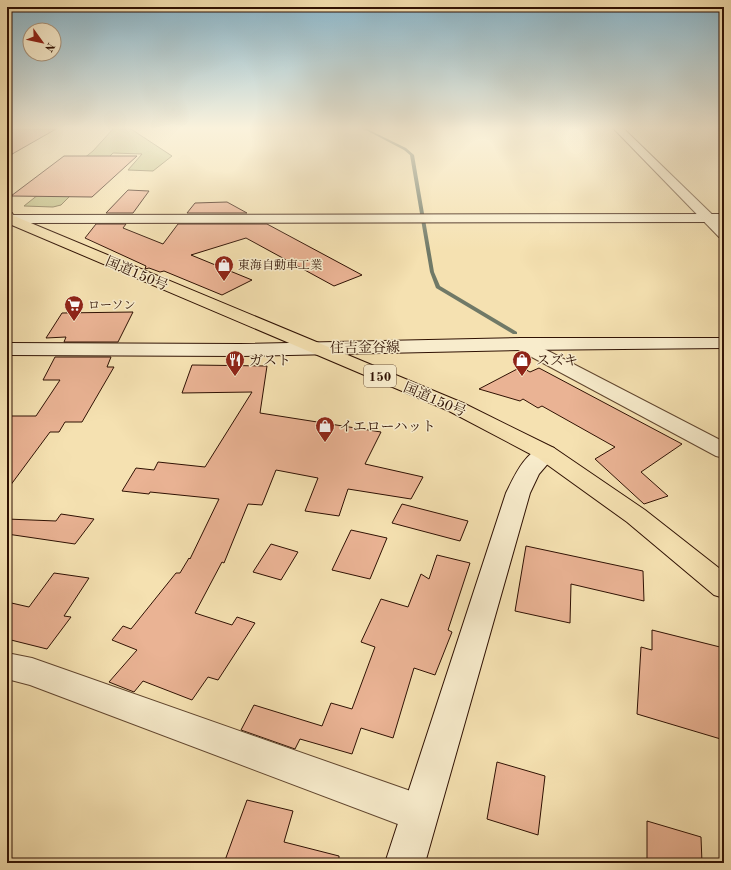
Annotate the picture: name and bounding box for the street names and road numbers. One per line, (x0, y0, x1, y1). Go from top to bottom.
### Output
street label: 国道150号 (103, 254, 170, 293)
street label: 住吉金谷線 (330, 339, 400, 356)
road number: 150 (364, 365, 396, 387)
street label: 国道150号 (401, 380, 468, 419)

